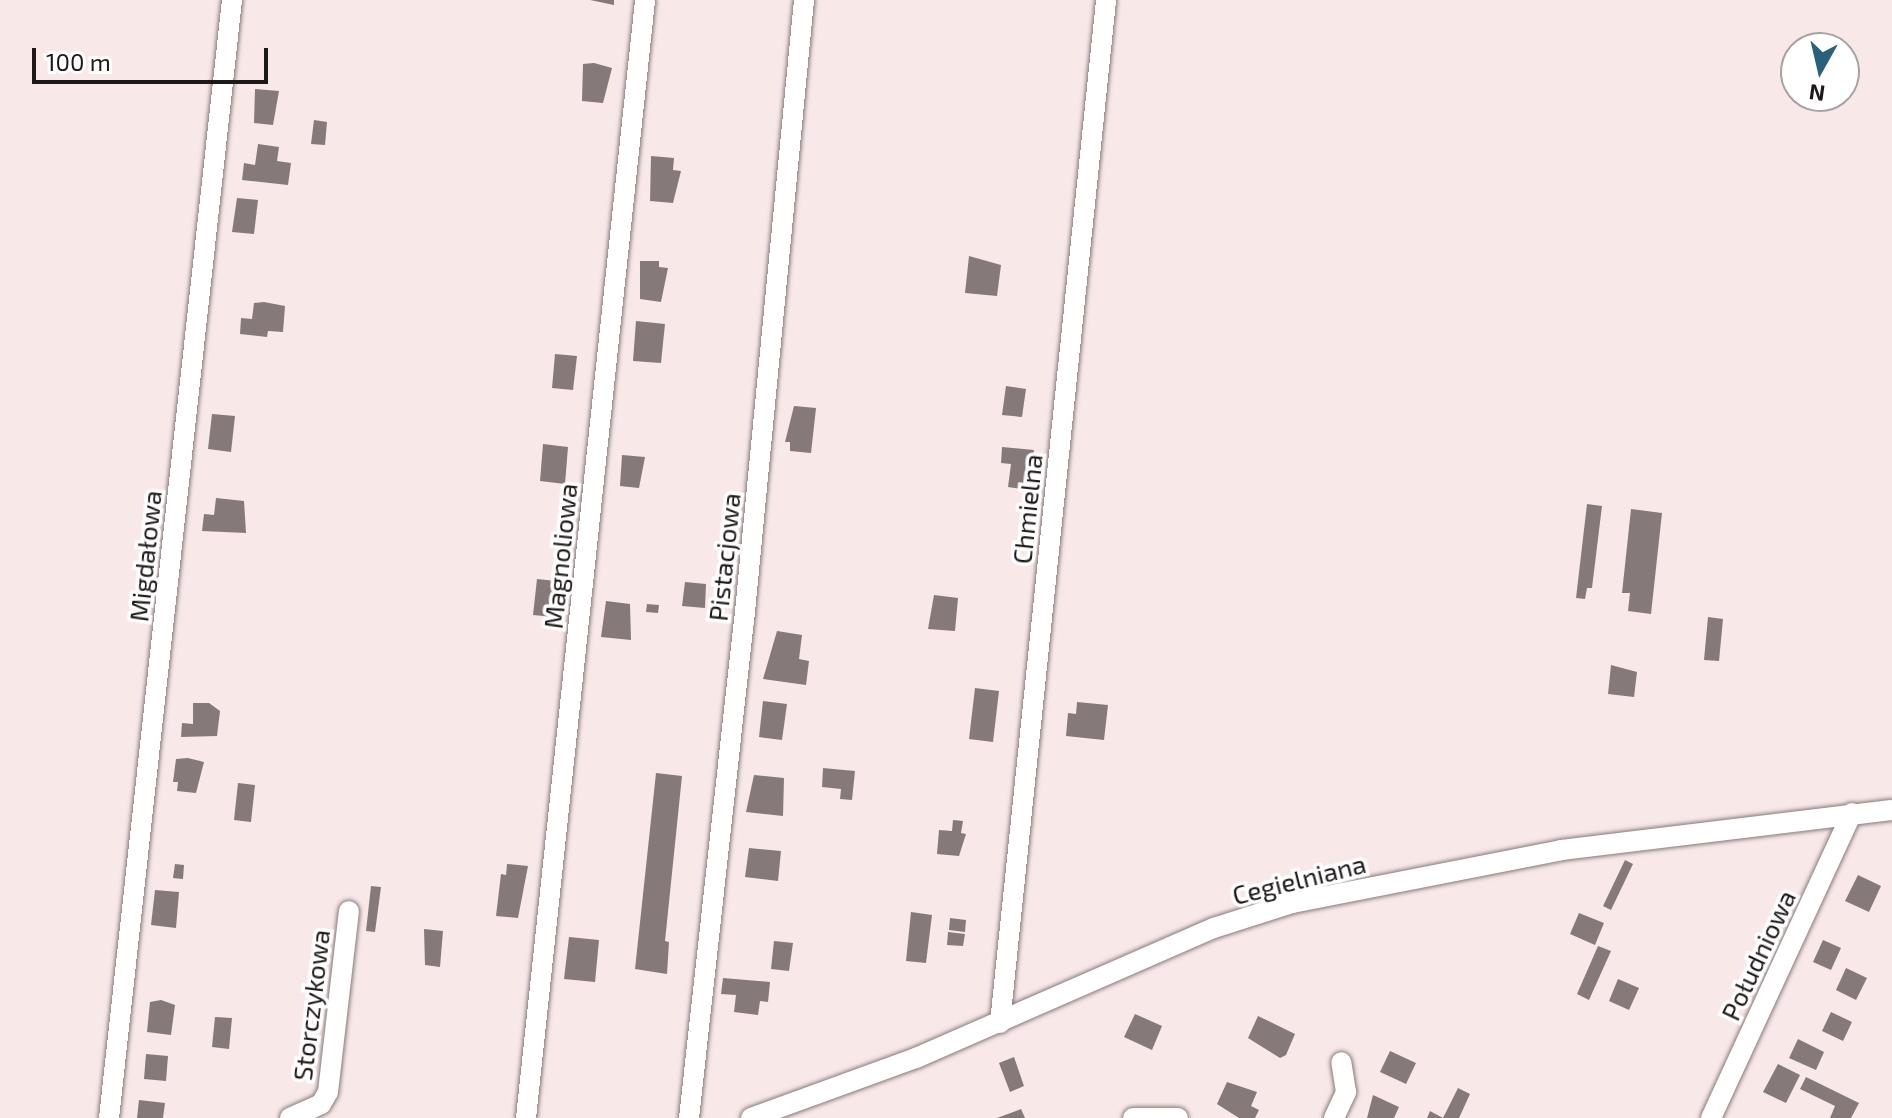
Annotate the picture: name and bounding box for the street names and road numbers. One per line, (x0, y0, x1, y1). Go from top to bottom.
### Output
street label: Chmielna (1006, 453, 1048, 565)
street label: Magnoliowa (537, 482, 583, 630)
street label: Migdałowa (123, 489, 167, 623)
street label: Pistacjowa (702, 491, 746, 623)
street label: Cegielniana (1229, 847, 1369, 911)
street label: Południowa (1714, 885, 1802, 1025)
street label: Storczykowa (286, 928, 336, 1082)

